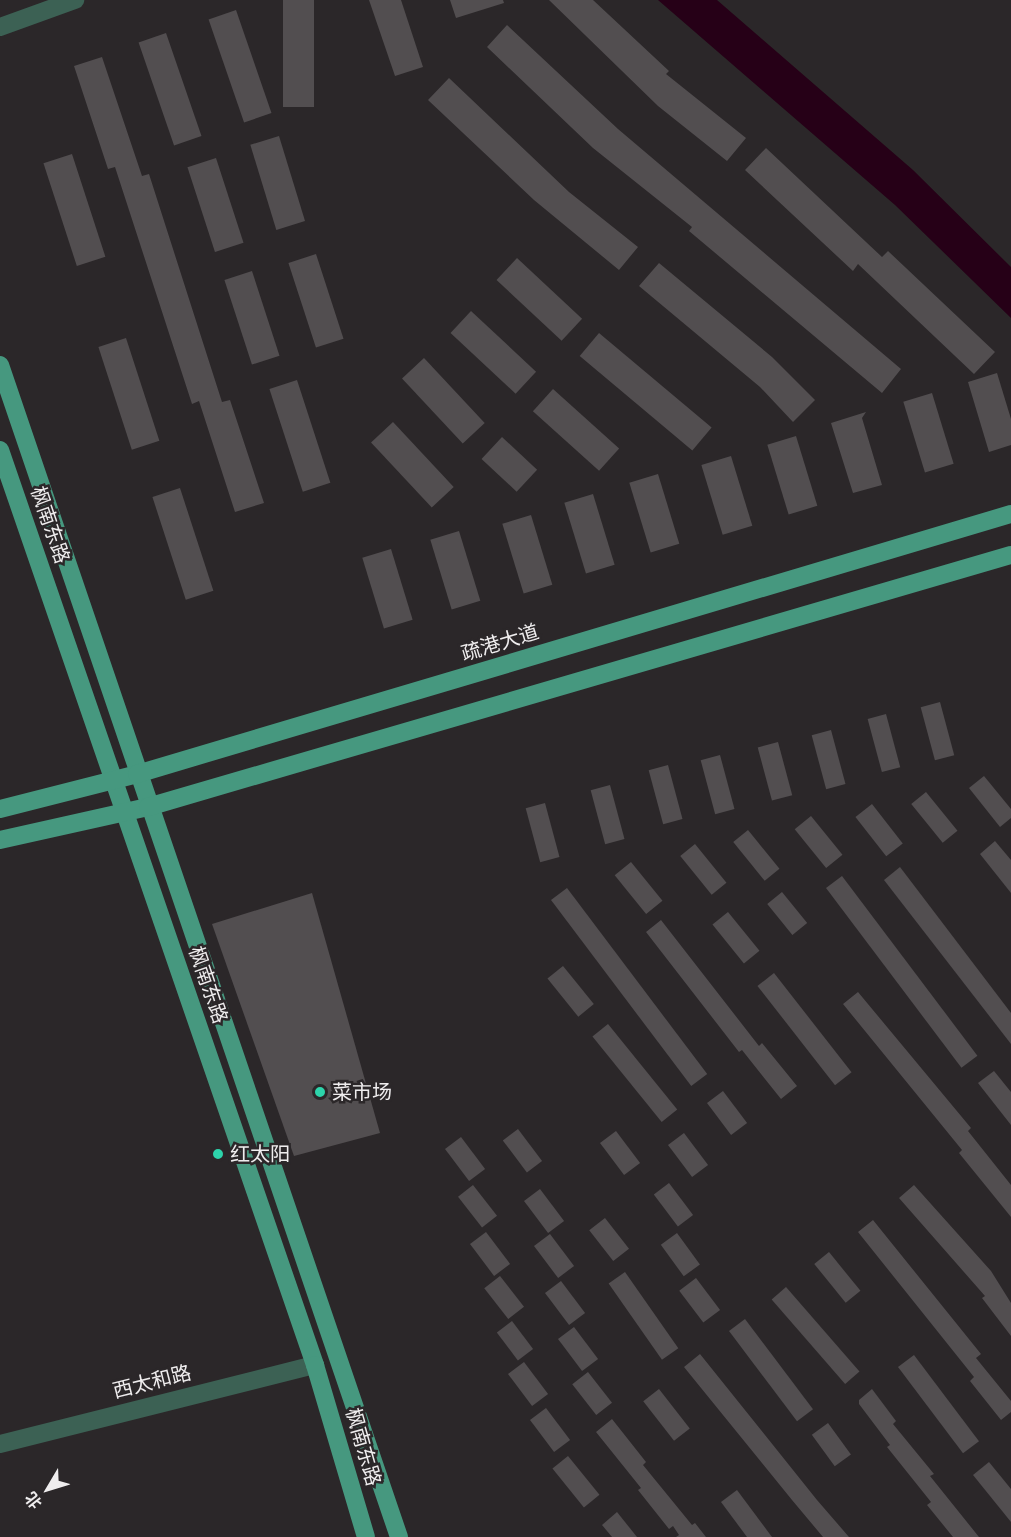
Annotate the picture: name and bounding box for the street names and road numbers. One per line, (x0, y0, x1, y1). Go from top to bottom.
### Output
street label: 枫南东路 (26, 483, 74, 567)
street label: 疏港大道 (458, 620, 542, 666)
street label: 枫南东路 (184, 943, 232, 1027)
street label: 西太和路 (110, 1361, 194, 1403)
street label: 枫南东路 (340, 1405, 386, 1489)

